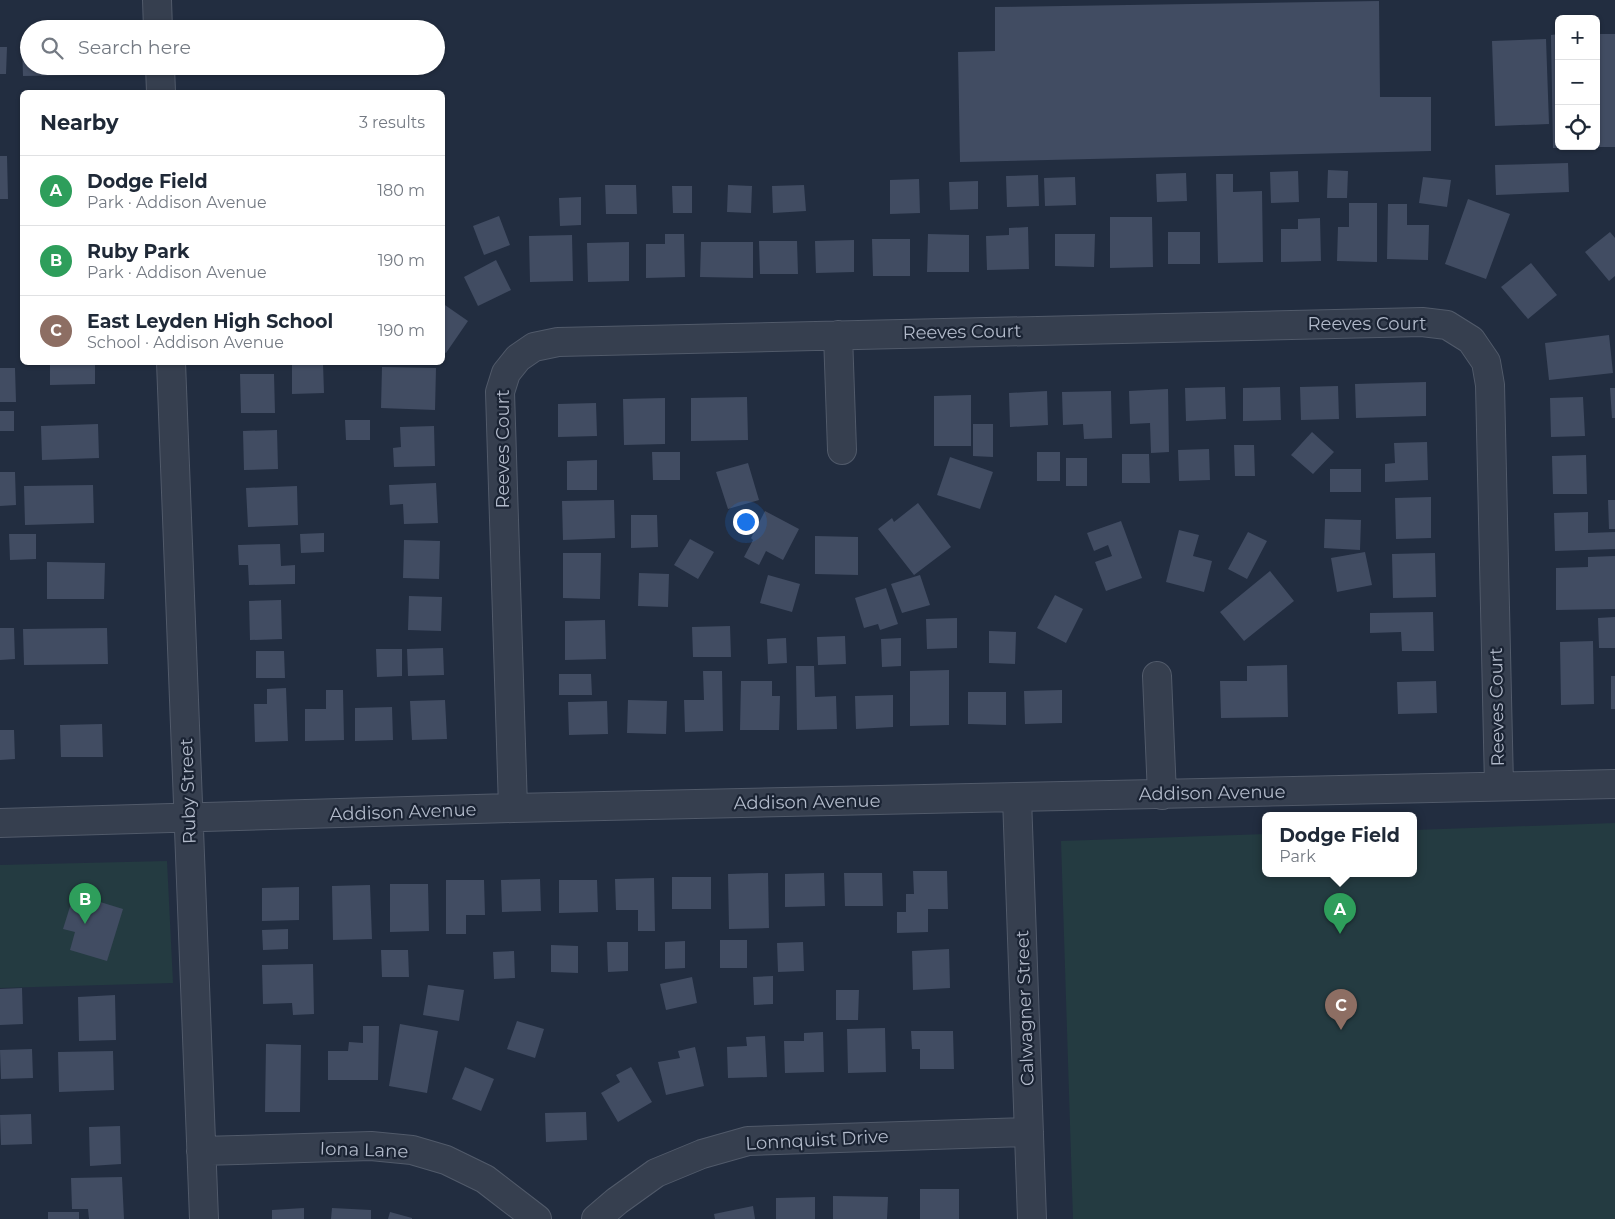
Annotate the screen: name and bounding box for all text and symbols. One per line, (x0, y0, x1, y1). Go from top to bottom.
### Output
map controls (1555, 15, 1600, 150)
button: + (1555, 15, 1600, 60)
search box (20, 20, 445, 75)
icon: search (38, 34, 66, 62)
text: Search here (78, 36, 191, 59)
button: − (1555, 60, 1600, 105)
button: locate (1555, 105, 1600, 150)
text: Nearby (40, 110, 119, 135)
text: 3 results (359, 113, 425, 132)
text: Dodge Field (87, 170, 208, 193)
text: A (50, 181, 62, 200)
text: 180 m (377, 181, 425, 200)
text: Park · Addison Avenue (87, 193, 267, 212)
text: Ruby Park (87, 240, 190, 263)
text: B (50, 251, 62, 270)
text: 190 m (378, 251, 425, 270)
text: Park · Addison Avenue (87, 263, 267, 282)
text: East Leyden High School (87, 310, 333, 333)
street label: Reeves Court (1308, 313, 1426, 335)
street label: Reeves Court (902, 320, 1022, 344)
text: C (50, 321, 62, 340)
text: 190 m (378, 321, 425, 340)
text: School · Addison Avenue (87, 333, 284, 352)
street label: Reeves Court (492, 390, 514, 508)
your location (733, 509, 759, 535)
street label: Reeves Court (1485, 647, 1509, 767)
street label: Ruby Street (175, 738, 201, 844)
street label: Addison Avenue (1138, 781, 1286, 805)
street label: Addison Avenue (733, 790, 881, 814)
street label: Addison Avenue (329, 798, 477, 826)
popup (1262, 812, 1417, 877)
text: Dodge Field (1279, 824, 1400, 847)
text: Park (1279, 847, 1316, 866)
pin: B (69, 883, 101, 924)
pin: A (1324, 893, 1356, 934)
street label: Calwagner Street (1011, 930, 1039, 1086)
pin: C (1325, 989, 1357, 1030)
street label: Lonnquist Drive (745, 1125, 889, 1155)
street label: Iona Lane (319, 1137, 409, 1163)

